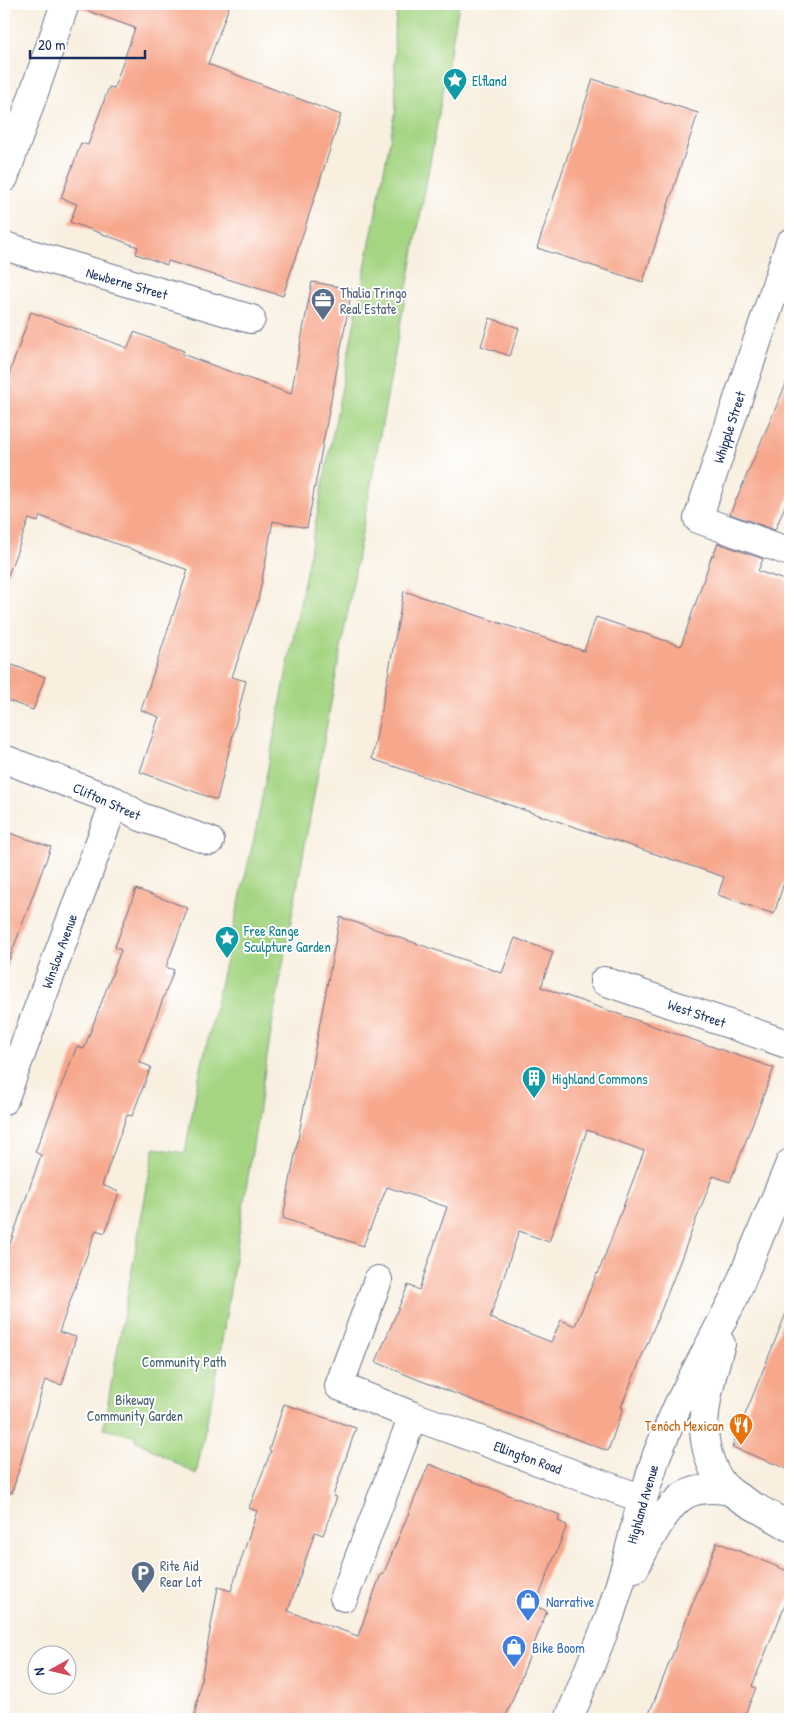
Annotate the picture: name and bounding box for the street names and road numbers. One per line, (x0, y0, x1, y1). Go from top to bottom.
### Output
street label: Newberne Street (84, 262, 170, 304)
street label: Whipple Street (708, 388, 751, 466)
street label: Clifton Street (70, 778, 144, 824)
street label: Winslow Avenue (37, 911, 81, 991)
street label: West Street (665, 994, 729, 1032)
street label: Ellington Road (491, 1436, 565, 1479)
street label: Highland Avenue (622, 1462, 663, 1546)

